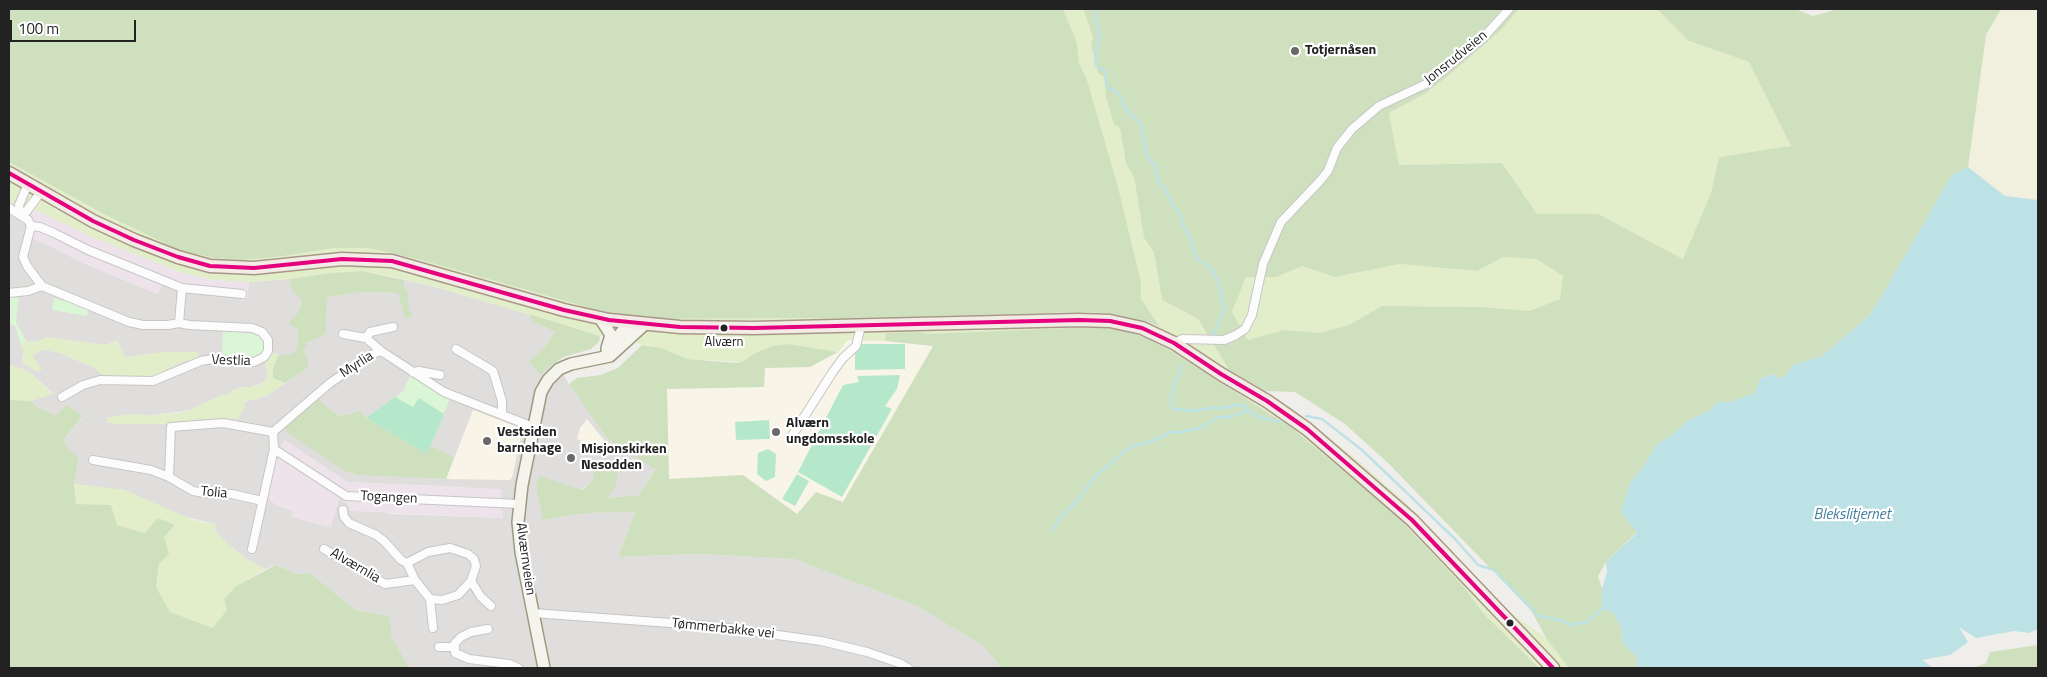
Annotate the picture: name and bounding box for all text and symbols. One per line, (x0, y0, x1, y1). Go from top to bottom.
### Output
scale bar (12, 10, 139, 42)
text: 100 m (18, 17, 59, 40)
street label: Jonsrudveien (1421, 27, 1491, 89)
place label: Totjernåsen (1305, 43, 1376, 59)
marker: Totjernåsen (1289, 45, 1301, 57)
marker: Alværn (719, 323, 729, 333)
place label: Alværn (705, 335, 743, 351)
street label: Myrlia (337, 348, 377, 382)
street label: Vestlia (211, 352, 251, 370)
place label: Alværn ungdomsskole (786, 416, 875, 448)
place label: Vestsiden barnehage (497, 425, 561, 458)
marker: Alværn ungdomsskole (770, 426, 782, 438)
marker: Vestsiden barnehage (481, 435, 493, 447)
place label: Misjonskirken Nesodden (581, 442, 667, 474)
marker: Misjonskirken Nesodden (565, 452, 577, 464)
street label: Tolia (200, 483, 228, 503)
street label: Togangen (360, 488, 418, 508)
water label: Blekslitjernet (1814, 506, 1890, 524)
street label: Alværnveien (512, 522, 538, 596)
street label: Alværnlia (327, 545, 383, 587)
street label: Tømmerbakke vei (671, 615, 775, 643)
unlabelled marker (1505, 618, 1515, 628)

